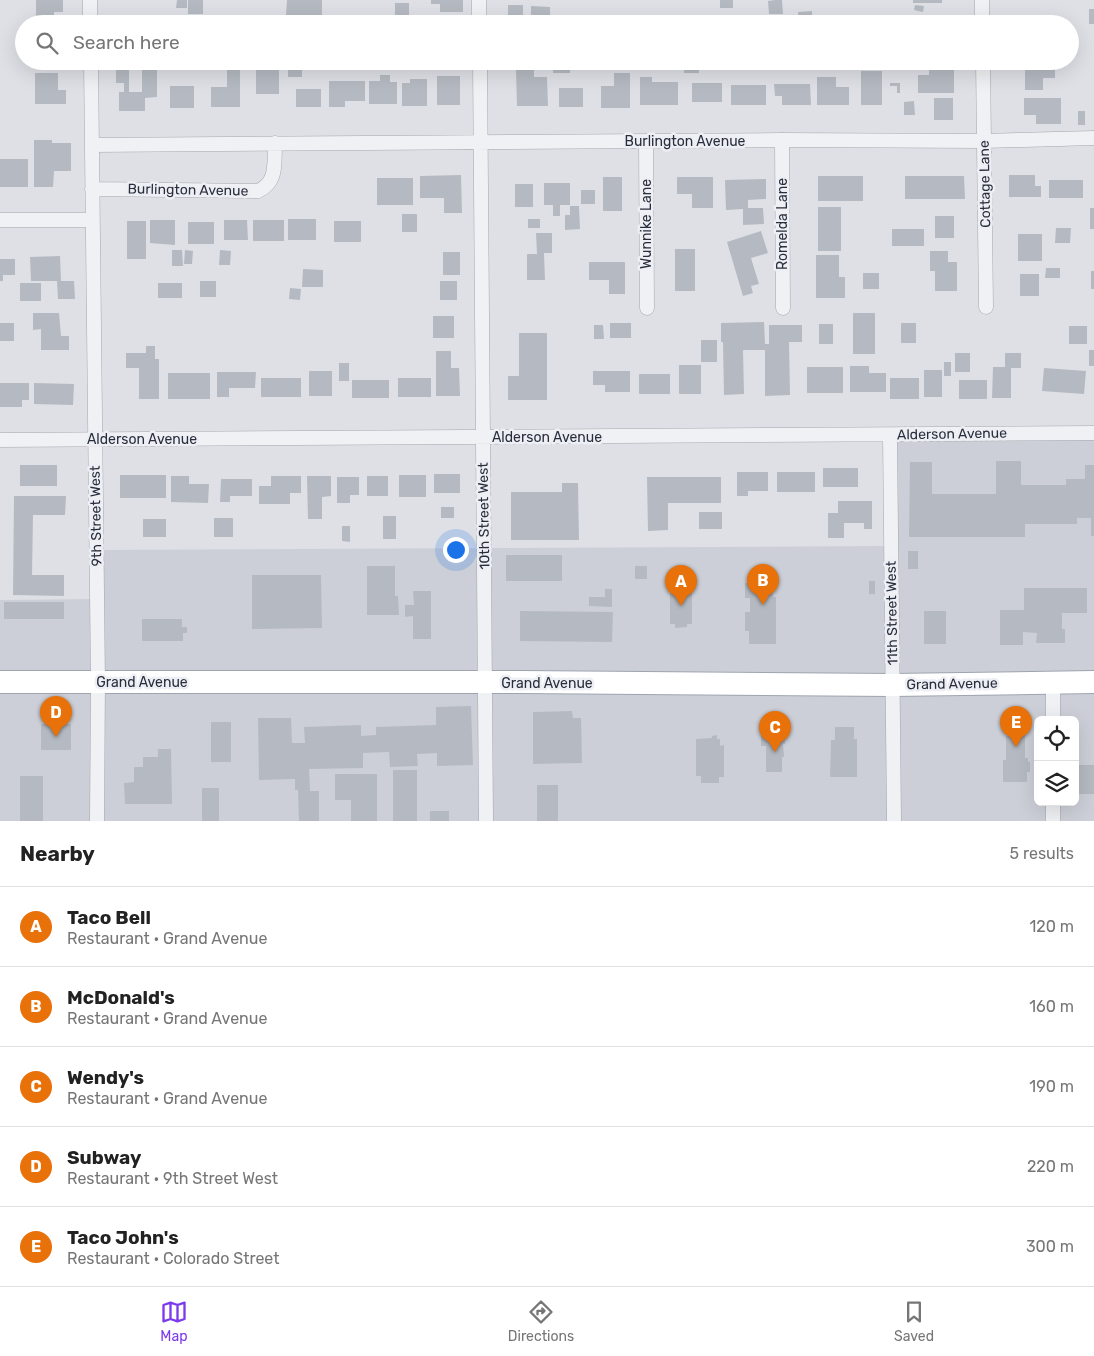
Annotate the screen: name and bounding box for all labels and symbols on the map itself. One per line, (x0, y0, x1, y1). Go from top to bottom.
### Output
street label: Burlington Avenue (625, 133, 746, 150)
street label: Cottage Lane (976, 140, 994, 228)
street label: Romelda Lane (774, 178, 791, 270)
street label: Wunnike Lane (638, 179, 655, 269)
street label: Burlington Avenue (127, 180, 249, 200)
street label: Alderson Avenue (897, 425, 1007, 443)
street label: Alderson Avenue (492, 429, 602, 446)
street label: Alderson Avenue (87, 431, 197, 448)
street label: 10th Street West (475, 462, 493, 570)
street label: 9th Street West (87, 465, 105, 567)
your location (443, 537, 469, 563)
street label: 11th Street West (883, 560, 901, 665)
pin: B (747, 564, 779, 605)
pin: A (665, 565, 697, 606)
street label: Grand Avenue (96, 674, 188, 691)
street label: Grand Avenue (501, 675, 593, 692)
street label: Grand Avenue (906, 675, 998, 693)
pin: D (40, 696, 72, 737)
pin: E (1000, 706, 1032, 747)
pin: C (759, 711, 791, 752)

